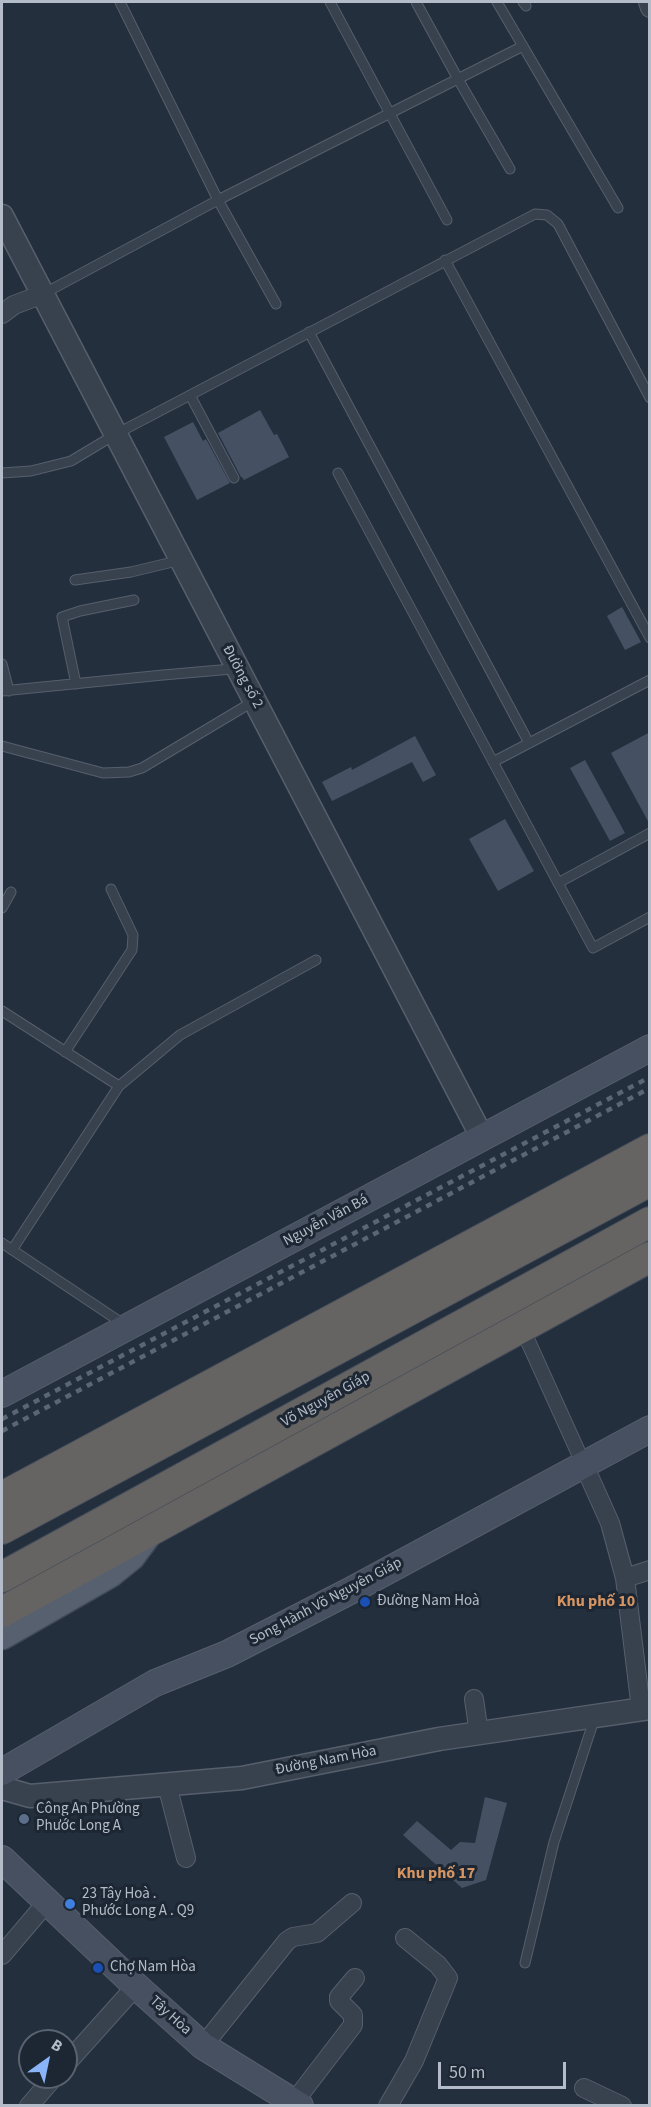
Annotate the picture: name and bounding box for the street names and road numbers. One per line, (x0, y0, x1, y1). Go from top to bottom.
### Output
street label: Đường số 2 (218, 642, 266, 712)
street label: Nguyễn Văn Bá (280, 1191, 372, 1251)
street label: Võ Nguyên Giáp (279, 1368, 373, 1432)
street label: Song Hành Võ Nguyên Giáp (247, 1554, 405, 1650)
street label: Đường Nam Hòa (274, 1742, 378, 1780)
street label: Tây Hòa (145, 1993, 195, 2039)

